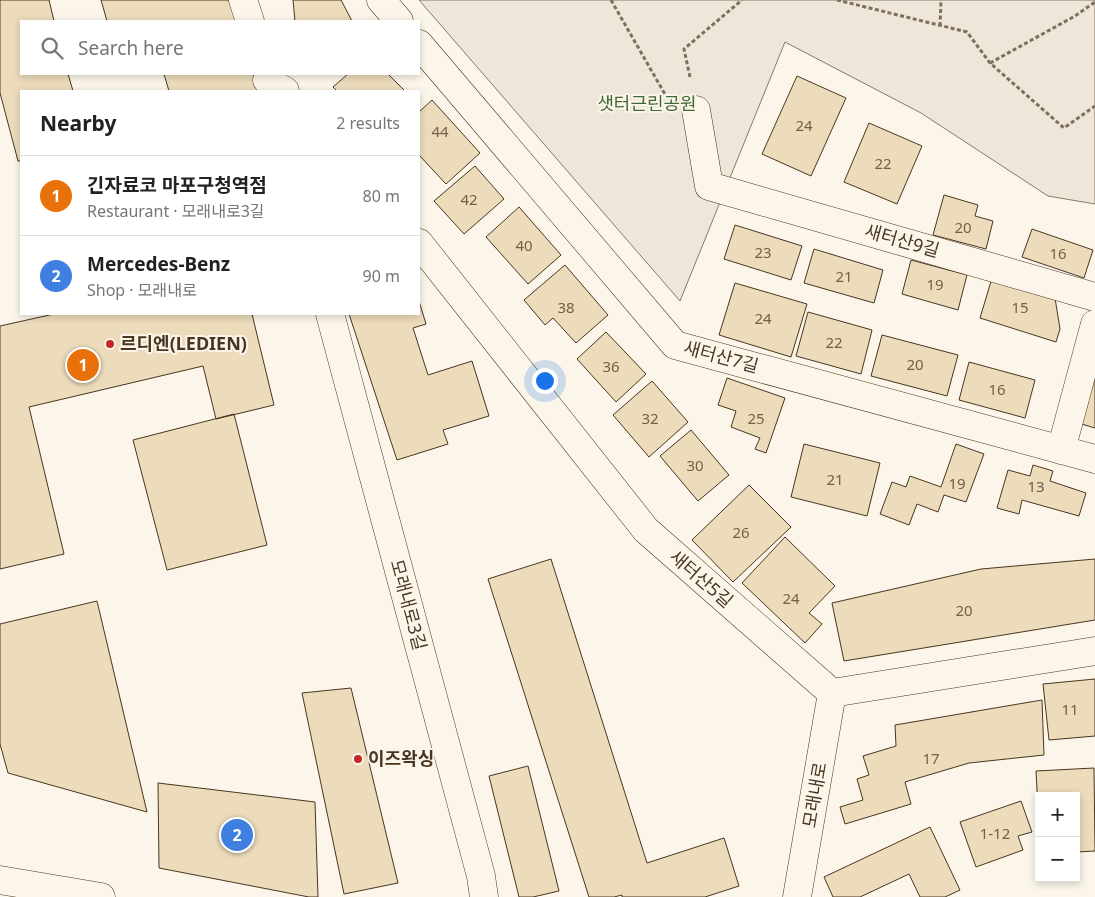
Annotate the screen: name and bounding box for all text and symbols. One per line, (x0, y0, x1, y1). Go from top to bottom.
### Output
search box (20, 20, 420, 75)
icon: search (38, 34, 66, 62)
text: Search here (78, 35, 184, 61)
park label: 샛터근린공원 (597, 91, 697, 115)
text: Nearby (40, 109, 116, 137)
text: 2 results (336, 112, 400, 134)
house number: 24 (795, 115, 813, 135)
house number: 44 (431, 121, 449, 141)
house number: 22 (874, 153, 892, 173)
text: 긴자료코 마포구청역점 (87, 172, 267, 198)
text: 1 (51, 185, 61, 207)
text: 80 m (363, 185, 400, 207)
house number: 42 (460, 189, 478, 209)
text: Restaurant · 모래내로3길 (87, 200, 265, 222)
house number: 20 (954, 217, 972, 237)
street label: 새터산9길 (862, 218, 942, 262)
house number: 40 (515, 235, 533, 255)
house number: 23 (754, 242, 772, 262)
house number: 16 (1049, 243, 1067, 263)
text: Mercedes-Benz (87, 251, 230, 277)
text: 2 (51, 265, 61, 287)
text: 90 m (363, 265, 400, 287)
house number: 21 (835, 266, 853, 286)
house number: 19 (926, 274, 944, 294)
text: Shop · 모래내로 (87, 279, 197, 301)
house number: 38 (557, 297, 575, 317)
house number: 15 (1011, 297, 1029, 317)
house number: 24 (754, 308, 772, 328)
place label: 르디엔(LEDIEN) (120, 331, 247, 355)
house number: 22 (825, 332, 843, 352)
street label: 새터산7길 (681, 335, 761, 378)
marker: 르디엔(LEDIEN) (104, 338, 116, 350)
pin: 1 (67, 346, 99, 384)
house number: 20 (906, 354, 924, 374)
house number: 36 (602, 356, 620, 376)
your location (532, 368, 558, 394)
house number: 16 (988, 379, 1006, 399)
house number: 32 (641, 408, 659, 428)
house number: 25 (747, 408, 765, 428)
house number: 30 (686, 455, 704, 475)
house number: 21 (826, 469, 844, 489)
house number: 19 (948, 473, 966, 493)
house number: 13 (1027, 476, 1045, 496)
house number: 26 (732, 522, 750, 542)
street label: 새터산5길 (665, 544, 738, 612)
street label: 모래내로3길 (385, 557, 433, 653)
house number: 24 (782, 588, 800, 608)
house number: 20 (955, 600, 973, 620)
house number: 11 (1061, 699, 1079, 719)
place label: 이즈왁싱 (368, 746, 434, 770)
house number: 17 (922, 748, 940, 768)
marker: 이즈왁싱 (352, 753, 364, 765)
street label: 모래내로 (796, 760, 832, 830)
map controls (1035, 792, 1080, 882)
button: + (1035, 792, 1080, 837)
pin: 2 (221, 816, 253, 854)
house number: 1-12 (980, 823, 1010, 843)
button: − (1035, 837, 1080, 882)

